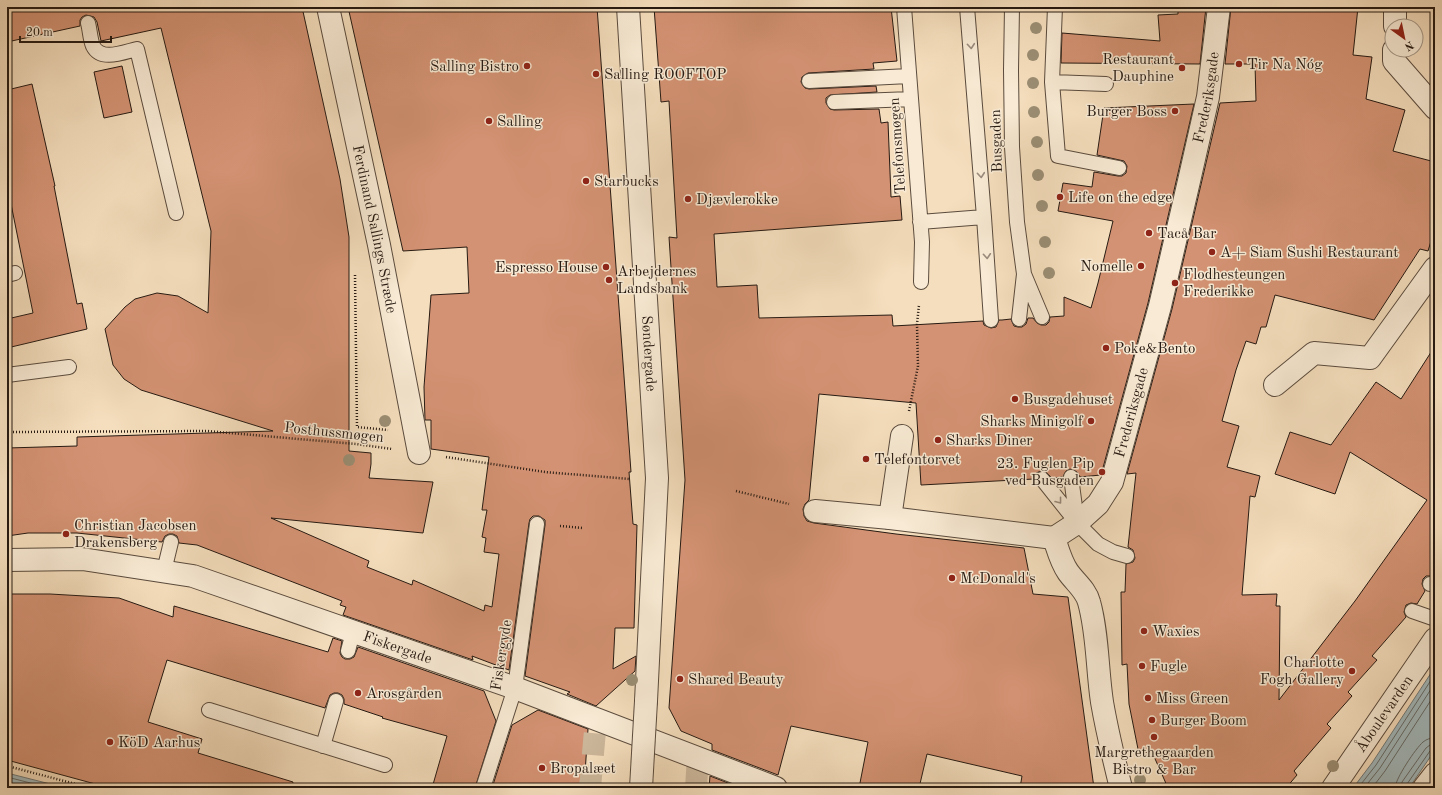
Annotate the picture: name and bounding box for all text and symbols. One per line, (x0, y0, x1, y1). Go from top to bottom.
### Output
scale bar (20, 18, 111, 44)
north arrow (1384, 18, 1424, 58)
text: 20 m (26, 27, 53, 39)
text: N (1402, 38, 1415, 52)
one-way arrow (966, 43, 975, 49)
street label: Frederiksgade (1192, 51, 1222, 145)
place label: Restaurant Dauphine (1102, 53, 1174, 85)
place label: Tir Na Nóg (1247, 58, 1322, 73)
marker: Tir Na Nóg (1234, 59, 1244, 69)
place label: Salling Bistro (430, 60, 519, 75)
marker: Salling Bistro (522, 61, 532, 71)
marker: Restaurant Dauphine (1177, 63, 1187, 73)
place label: Salling ROOFTOP (604, 68, 727, 83)
marker: Salling ROOFTOP (591, 69, 601, 79)
street label: Telefonsmøgen (888, 97, 909, 195)
place label: Burger Boss (1086, 105, 1167, 120)
marker: Burger Boss (1170, 106, 1180, 116)
street label: Busgaden (989, 109, 1006, 173)
place label: Salling (497, 115, 542, 130)
marker: Salling (484, 116, 494, 126)
street label: Ferdinand Sallings Stræde (349, 144, 398, 315)
one-way arrow (976, 172, 985, 178)
place label: Starbucks (594, 175, 659, 190)
marker: Starbucks (581, 176, 591, 186)
place label: Life on the edge (1068, 191, 1172, 206)
marker: Life on the edge (1055, 192, 1065, 202)
place label: Djævlerokke (696, 193, 778, 208)
marker: Djævlerokke (683, 194, 693, 204)
place label: Tacå Bar (1157, 227, 1216, 242)
marker: Tacå Bar (1144, 228, 1154, 238)
place label: A+ Siam Sushi Restaurant (1220, 246, 1399, 261)
marker: A+ Siam Sushi Restaurant (1207, 247, 1217, 257)
one-way arrow (982, 253, 991, 259)
place label: Nomelle (1080, 260, 1133, 275)
place label: Espresso House (495, 261, 598, 276)
marker: Nomelle (1136, 261, 1146, 271)
marker: Espresso House (601, 262, 611, 272)
place label: Arbejdernes Landsbank (617, 265, 696, 297)
place label: Flodhesteungen Frederikke (1183, 268, 1285, 300)
marker: Arbejdernes Landsbank (604, 275, 614, 285)
marker: Flodhesteungen Frederikke (1170, 278, 1180, 288)
street label: Søndergade (638, 315, 658, 392)
place label: Poke&Bento (1114, 342, 1195, 357)
marker: Poke&Bento (1101, 343, 1111, 353)
street label: Frederiksgade (1113, 366, 1152, 460)
place label: Busgadehuset (1023, 393, 1113, 408)
marker: Busgadehuset (1010, 394, 1020, 404)
place label: Sharks Minigolf (980, 415, 1084, 430)
marker: Sharks Minigolf (1086, 416, 1096, 426)
street label: Posthussmøgen (283, 421, 384, 446)
place label: Sharks Diner (946, 434, 1032, 449)
marker: Sharks Diner (933, 435, 943, 445)
place label: Telefontorvet (874, 453, 960, 468)
marker: Telefontorvet (861, 454, 871, 464)
place label: 23. Fuglen Pip ved Busgaden (997, 457, 1094, 489)
marker: 23. Fuglen Pip ved Busgaden (1097, 467, 1107, 477)
one-way arrow (1055, 496, 1062, 503)
place label: Christian Jacobsen Drakensberg (74, 519, 197, 551)
marker: Christian Jacobsen Drakensberg (61, 529, 71, 539)
place label: McDonald's (960, 572, 1036, 587)
marker: McDonald's (947, 573, 957, 583)
street label: Fiskergyde (489, 619, 516, 692)
place label: Waxies (1152, 625, 1200, 640)
marker: Waxies (1139, 626, 1149, 636)
street label: Fiskergade (361, 630, 434, 668)
place label: Charlotte Fogh Gallery (1260, 656, 1344, 688)
place label: Fugle (1150, 660, 1187, 675)
marker: Fugle (1137, 661, 1147, 671)
marker: Charlotte Fogh Gallery (1347, 666, 1357, 676)
place label: Shared Beauty (688, 673, 784, 688)
street label: Åboulevarden (1350, 673, 1417, 756)
marker: Shared Beauty (675, 674, 685, 684)
place label: Arosgården (366, 687, 442, 702)
marker: Arosgården (353, 688, 363, 698)
place label: Miss Green (1156, 692, 1229, 707)
marker: Miss Green (1143, 693, 1153, 703)
place label: Burger Boom (1160, 714, 1247, 729)
marker: Burger Boom (1147, 715, 1157, 725)
marker: Margrethegaarden Bistro & Bar (1149, 732, 1159, 742)
place label: KöD Aarhus (118, 736, 200, 751)
marker: KöD Aarhus (105, 737, 115, 747)
place label: Margrethegaarden Bistro & Bar (1094, 746, 1214, 778)
place label: Bropalæet (550, 762, 616, 777)
marker: Bropalæet (537, 763, 547, 773)

